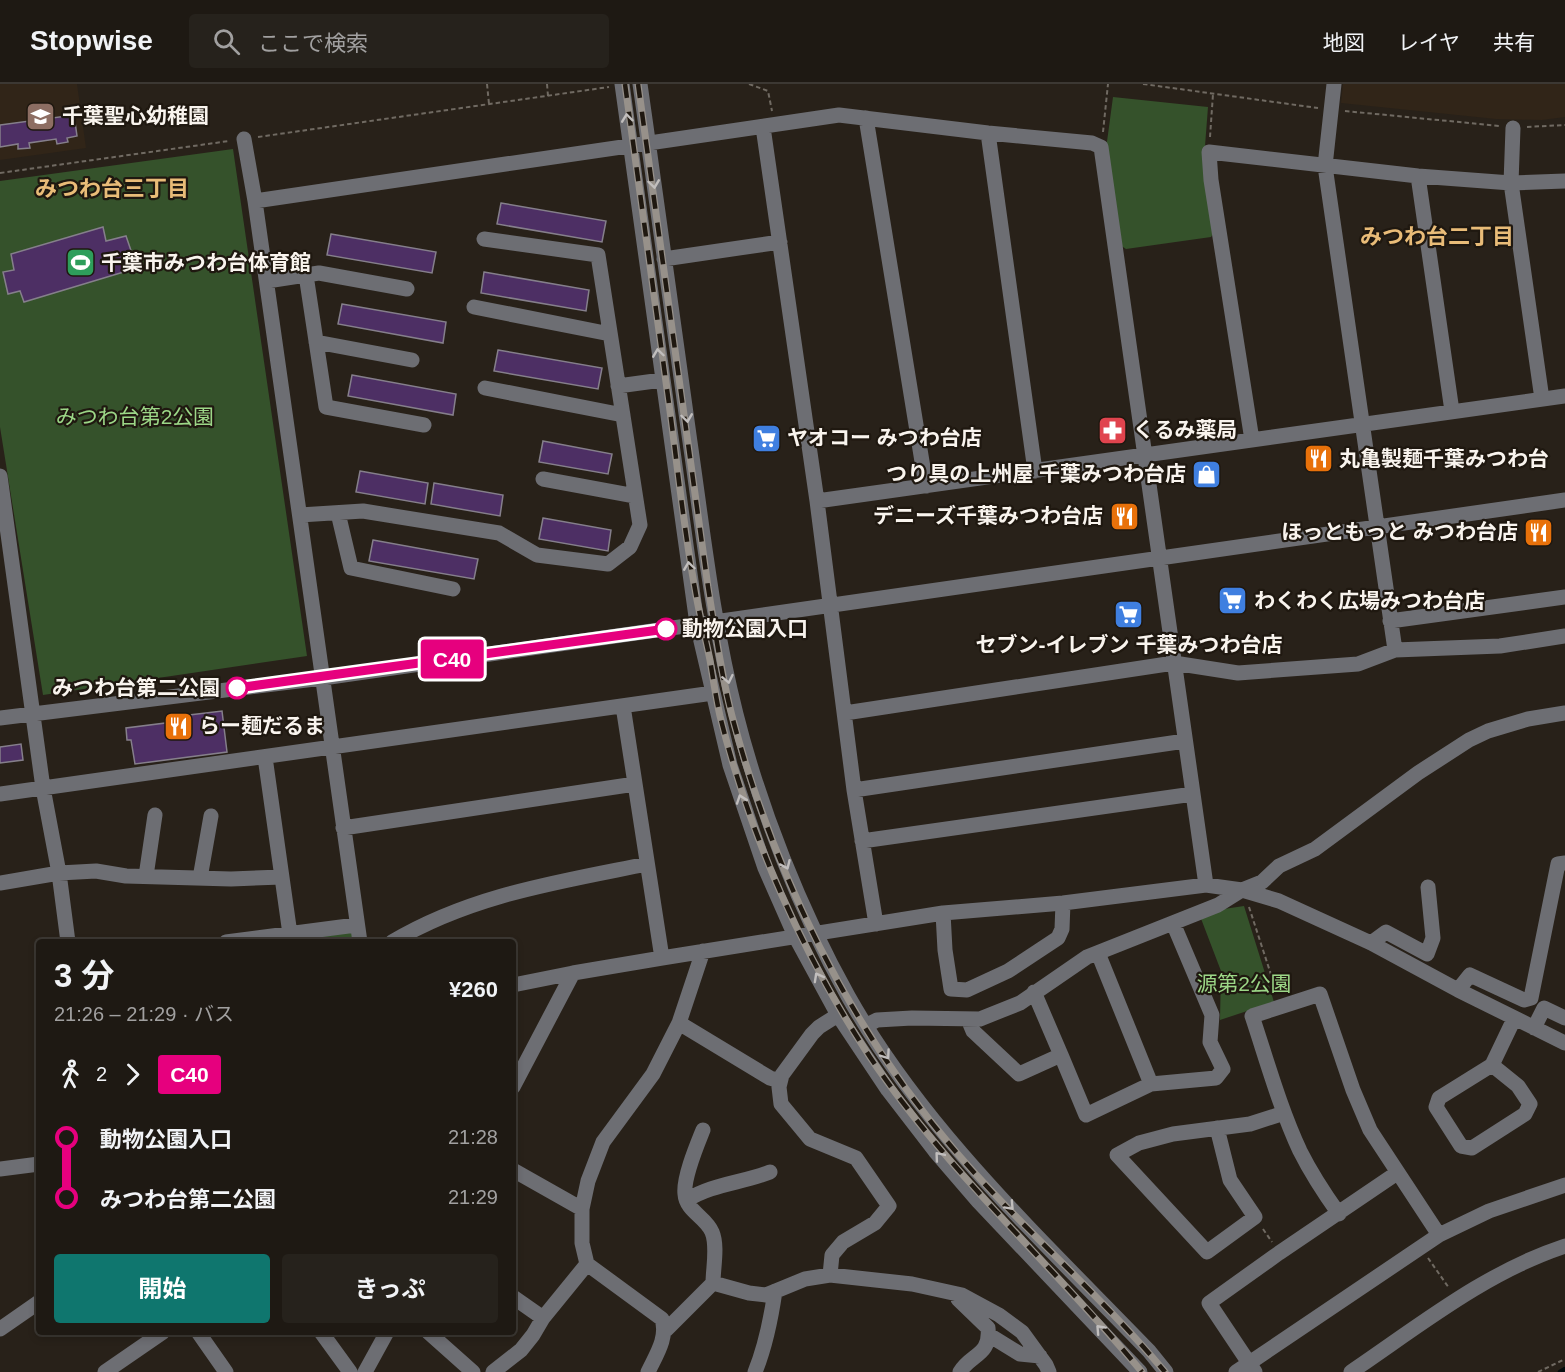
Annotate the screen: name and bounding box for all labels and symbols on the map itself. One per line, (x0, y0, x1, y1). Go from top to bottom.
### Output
school or university icon: 千葉聖心幼稚園 (25, 100, 57, 132)
place label: 千葉聖心幼稚園 (62, 104, 209, 127)
one-way arrow (621, 113, 633, 122)
district label: みつわ台三丁目 (35, 176, 189, 201)
one-way arrow (648, 179, 660, 188)
district label: みつわ台二丁目 (1360, 224, 1514, 249)
sports icon: 千葉市みつわ台体育館 (64, 247, 96, 279)
place label: 千葉市みつわ台体育館 (101, 251, 311, 274)
one-way arrow (653, 348, 665, 357)
park label: みつわ台第2公園 (56, 405, 214, 428)
one-way arrow (680, 414, 692, 423)
pharmacy icon: くるみ薬局 (1096, 414, 1128, 446)
place label: くるみ薬局 (1133, 418, 1238, 441)
supermarket icon: ヤオコー みつわ台店 (750, 422, 782, 454)
place label: ヤオコー みつわ台店 (787, 426, 982, 449)
restaurant icon: 丸亀製麺千葉みつわ台 (1302, 443, 1334, 475)
place label: 丸亀製麺千葉みつわ台 (1339, 447, 1549, 470)
shop icon: つり具の上州屋 千葉みつわ台店 (1191, 458, 1223, 490)
place label: つり具の上州屋 千葉みつわ台店 (886, 462, 1186, 485)
restaurant icon: デニーズ千葉みつわ台店 (1108, 500, 1140, 532)
place label: デニーズ千葉みつわ台店 (873, 504, 1103, 527)
restaurant icon: ほっともっと みつわ台店 (1523, 516, 1555, 548)
place label: ほっともっと みつわ台店 (1281, 520, 1518, 543)
one-way arrow (683, 562, 695, 571)
supermarket icon: わくわく広場みつわ台店 (1217, 585, 1249, 617)
place label: わくわく広場みつわ台店 (1254, 589, 1485, 612)
supermarket icon: セブン-イレブン 千葉みつわ台店 (1113, 598, 1145, 630)
place label: 動物公園入口 (682, 617, 808, 640)
marker: 動物公園入口 (655, 618, 677, 640)
place label: セブン-イレブン 千葉みつわ台店 (976, 633, 1282, 656)
line badge: C40 (418, 640, 486, 678)
one-way arrow (721, 674, 734, 684)
place label: みつわ台第二公園 (52, 676, 220, 699)
marker: みつわ台第二公園 (226, 677, 248, 699)
restaurant icon: らー麺だるま (162, 710, 194, 742)
place label: らー麺だるま (199, 714, 325, 737)
one-way arrow (736, 794, 749, 805)
one-way arrow (779, 858, 791, 869)
park label: 源第2公園 (1196, 972, 1292, 995)
one-way arrow (814, 973, 825, 984)
one-way arrow (879, 1049, 890, 1060)
one-way arrow (935, 1152, 946, 1163)
one-way arrow (1003, 1199, 1014, 1210)
one-way arrow (1097, 1326, 1108, 1337)

